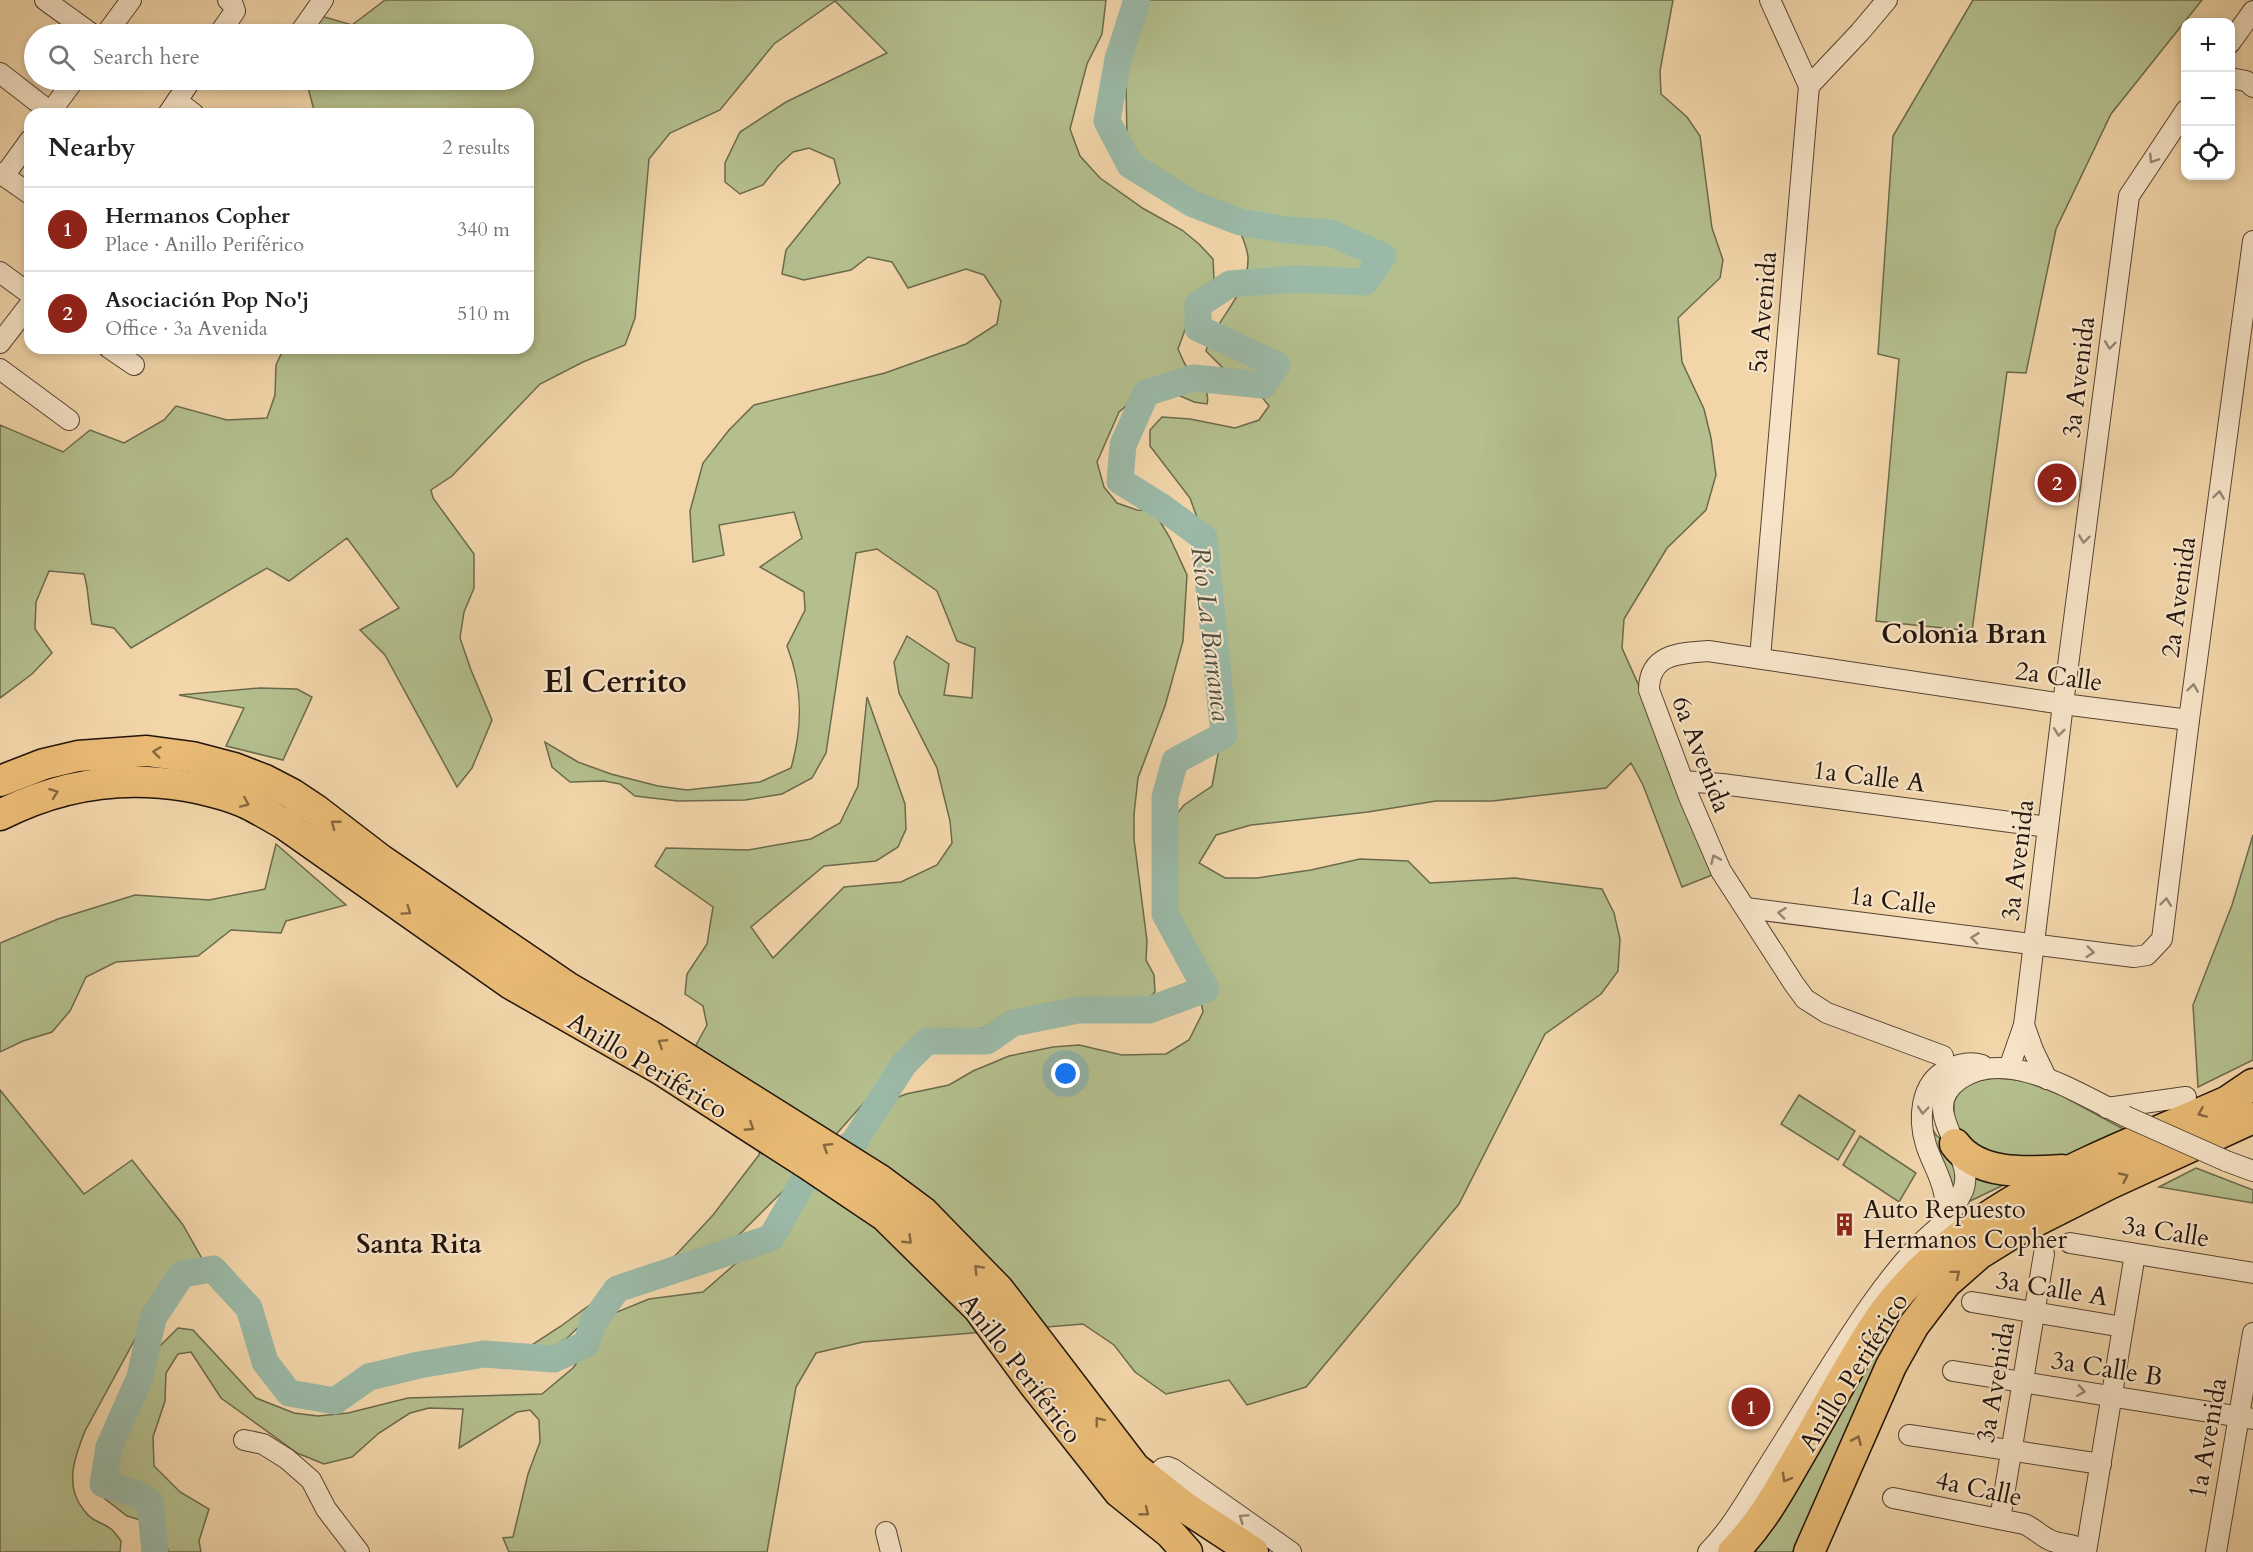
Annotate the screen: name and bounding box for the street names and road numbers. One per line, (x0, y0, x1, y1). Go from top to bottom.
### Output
street label: 5a Avenida (1740, 250, 1785, 374)
street label: 3a Avenida (2054, 314, 2103, 440)
street label: 2a Avenida (2153, 534, 2204, 660)
street label: 2a Calle (2013, 653, 2105, 700)
street label: 6a Avenida (1663, 691, 1740, 817)
street label: 1a Calle A (1811, 752, 1928, 801)
street label: 3a Avenida (1993, 797, 2042, 923)
street label: 1a Calle (1847, 878, 1939, 923)
street label: Anillo Periférico (561, 1004, 734, 1127)
street label: 3a Calle (2120, 1207, 2212, 1256)
street label: 3a Calle A (1993, 1262, 2111, 1315)
street label: Anillo Periférico (951, 1286, 1090, 1451)
street label: Anillo Periférico (1791, 1286, 1916, 1458)
street label: 3a Avenida (1968, 1319, 2023, 1445)
street label: 3a Calle B (2049, 1342, 2165, 1395)
street label: 1a Avenida (2180, 1375, 2235, 1501)
street label: 4a Calle (1932, 1462, 2025, 1515)

